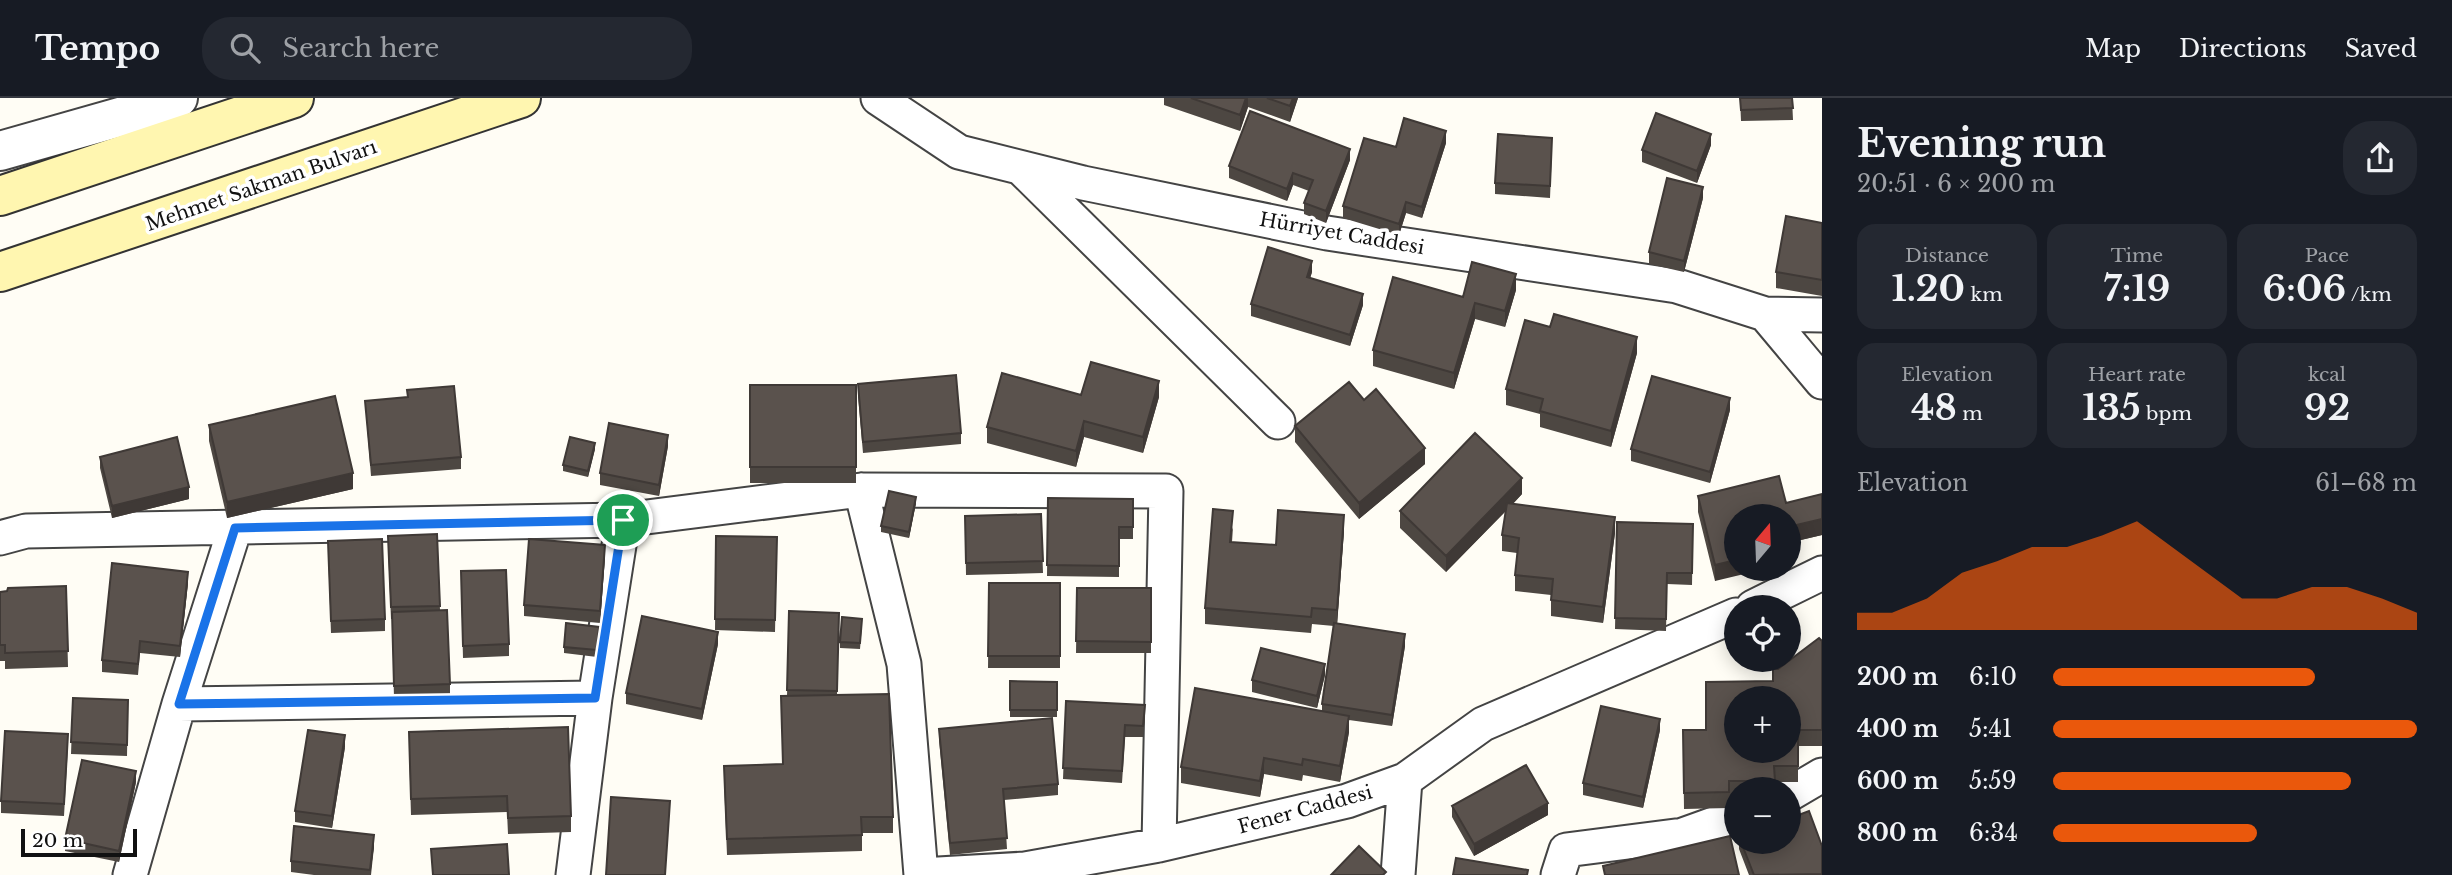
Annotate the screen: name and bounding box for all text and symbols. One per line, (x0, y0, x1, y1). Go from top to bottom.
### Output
search box (202, 17, 692, 80)
text: Tempo (35, 28, 160, 69)
icon: search (226, 29, 264, 67)
text: Search here (282, 32, 439, 64)
text: Map (2085, 34, 2141, 63)
text: Directions (2179, 34, 2307, 63)
text: Saved (2345, 34, 2417, 63)
text: Evening run (1857, 120, 2106, 167)
button: share (2343, 121, 2417, 195)
street label: Mehmet Sakman Bulvarı (143, 135, 380, 236)
text: 20:51 · 6 × 200 m (1857, 170, 2055, 198)
street label: Hürriyet Caddesi (1258, 208, 1427, 259)
text: Distance (1905, 244, 1989, 267)
text: Time (2111, 244, 2163, 267)
text: Pace (2305, 244, 2349, 267)
text: 1.20 (1891, 267, 1965, 310)
text: 7:19 (2104, 267, 2170, 310)
text: 6:06 (2262, 267, 2346, 310)
text: km (1965, 283, 2003, 306)
text: /km (2346, 283, 2392, 306)
text: Elevation (1901, 363, 1993, 386)
text: Heart rate (2088, 363, 2186, 386)
text: kcal (2308, 363, 2346, 386)
text: 48 (1911, 386, 1957, 429)
text: 135 (2082, 386, 2141, 429)
text: 92 (2304, 386, 2350, 429)
text: m (1957, 402, 1983, 425)
text: bpm (2141, 402, 2192, 425)
text: Elevation (1857, 469, 1968, 497)
text: 61–68 m (2315, 469, 2417, 497)
pin (593, 490, 653, 550)
icon: arrive (604, 501, 642, 539)
north arrow (1724, 504, 1801, 581)
map controls (1724, 504, 1801, 854)
button: locate (1724, 595, 1801, 672)
text: 200 m (1857, 663, 1938, 691)
text: 6:10 (1969, 663, 2017, 691)
button: + (1724, 686, 1801, 763)
text: 400 m (1857, 715, 1939, 743)
text: 5:41 (1969, 715, 2012, 743)
text: 600 m (1857, 767, 1939, 795)
text: 5:59 (1969, 767, 2016, 795)
button: − (1724, 777, 1801, 854)
street label: Fener Caddesi (1235, 780, 1375, 838)
text: 800 m (1857, 819, 1938, 847)
text: 6:34 (1969, 819, 2018, 847)
scale bar (21, 826, 136, 858)
text: 20 m (32, 829, 83, 852)

